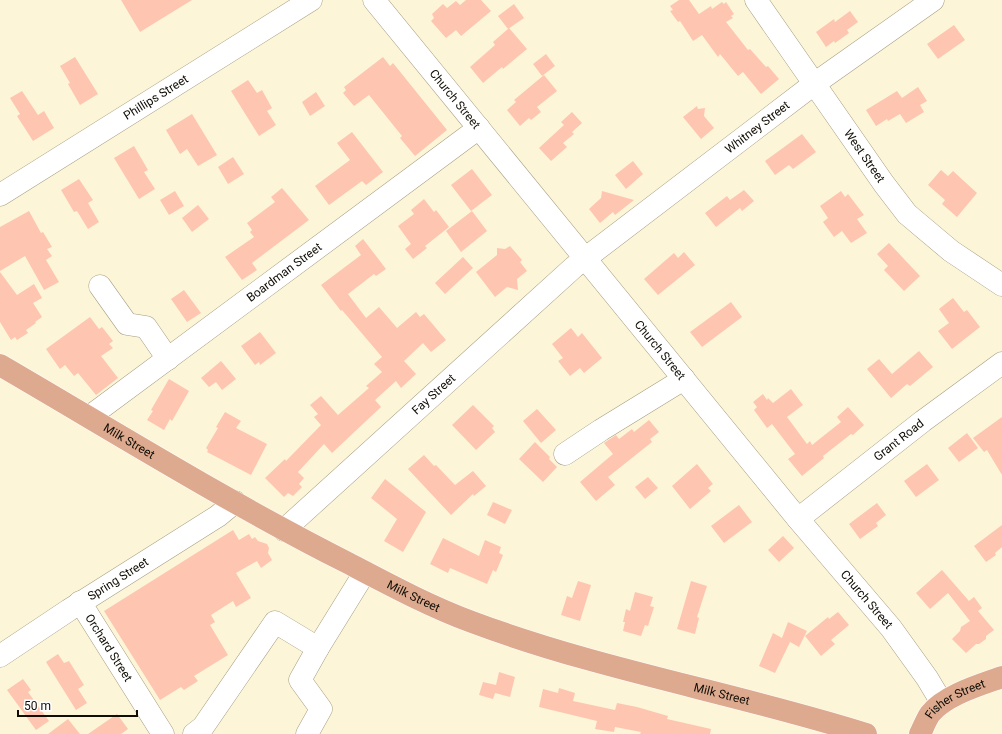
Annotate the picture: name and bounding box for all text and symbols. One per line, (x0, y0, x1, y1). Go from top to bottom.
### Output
street label: Church Street (427, 67, 483, 132)
street label: Phillips Street (121, 72, 191, 123)
street label: Whitney Street (722, 98, 792, 156)
street label: West Street (841, 127, 888, 185)
street label: Boardman Street (244, 240, 325, 305)
street label: Church Street (632, 317, 688, 383)
street label: Fay Street (409, 371, 458, 417)
street label: Grant Road (871, 416, 927, 464)
street label: Milk Street (101, 421, 157, 462)
street label: Spring Street (85, 555, 151, 603)
street label: Church Street (838, 567, 896, 632)
street label: Milk Street (385, 578, 442, 615)
street label: Orchard Street (82, 611, 135, 684)
street label: Fisher Street (922, 677, 987, 721)
street label: Milk Street (692, 680, 751, 708)
scale bar (18, 692, 137, 718)
text: 50 m (24, 699, 51, 713)

